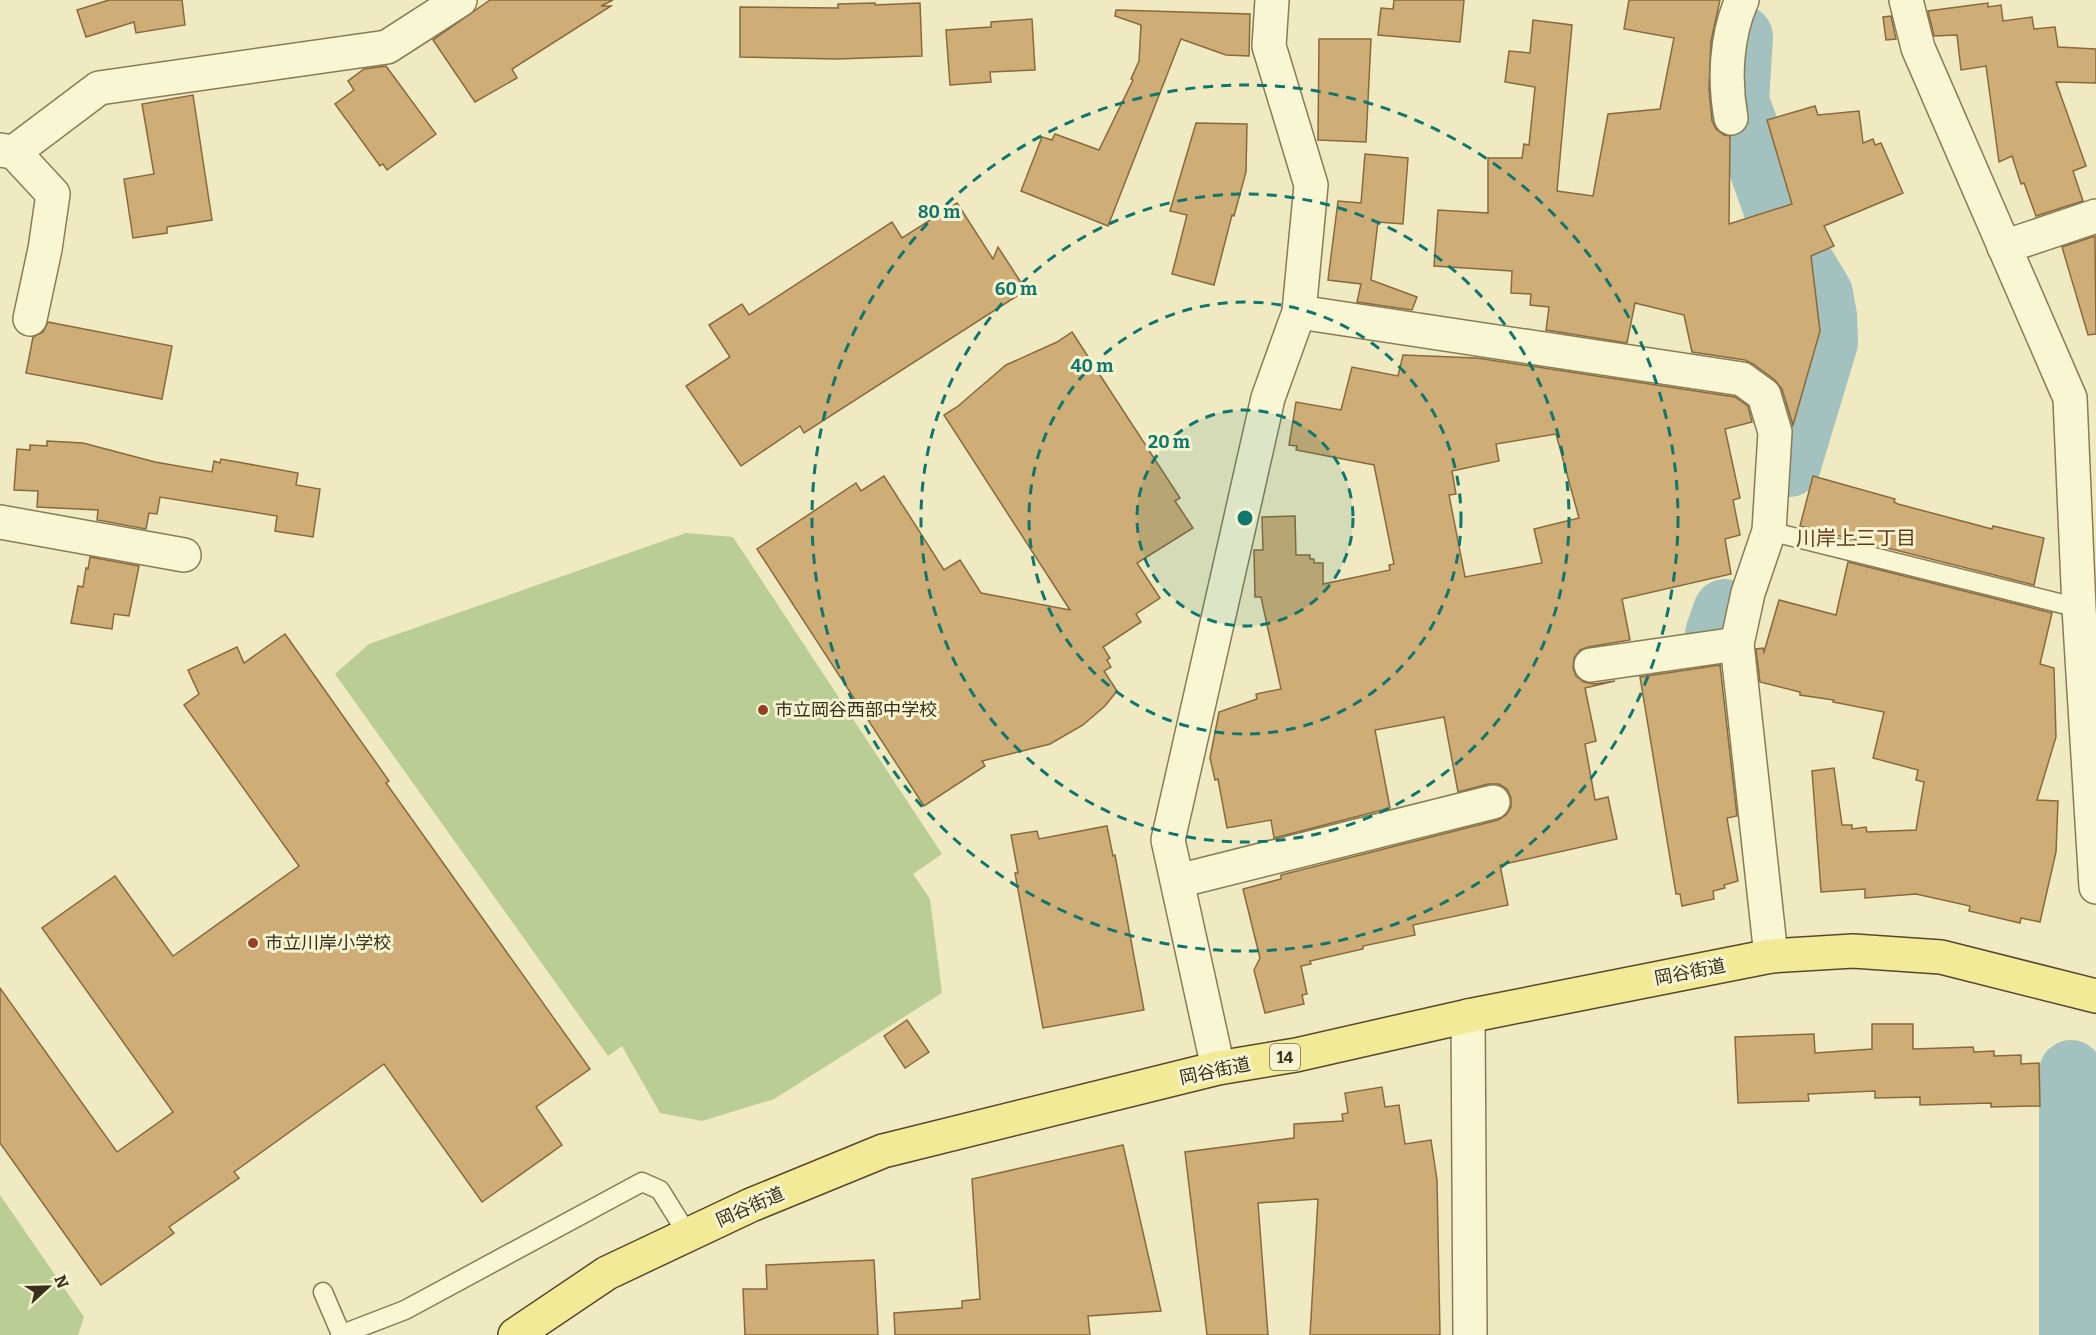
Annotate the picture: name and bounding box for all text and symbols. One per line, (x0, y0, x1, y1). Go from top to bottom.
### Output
text: 80 m (918, 201, 960, 223)
text: 60 m (995, 278, 1037, 300)
text: 40 m (1071, 355, 1113, 377)
text: 20 m (1148, 431, 1190, 453)
centre of rings (1235, 508, 1255, 528)
district label: 川岸上三丁目 (1796, 526, 1916, 550)
place label: 市立岡谷西部中学校 (775, 699, 937, 721)
marker: 市立岡谷西部中学校 (756, 703, 770, 717)
place label: 市立川岸小学校 (265, 932, 391, 954)
marker: 市立川岸小学校 (246, 936, 260, 950)
street label: 岡谷街道 (1653, 954, 1727, 990)
road number: 14 (1270, 1044, 1300, 1070)
street label: 岡谷街道 (1177, 1053, 1253, 1089)
street label: 岡谷街道 (713, 1182, 787, 1232)
north arrow (18, 1257, 78, 1317)
text: N (50, 1272, 73, 1291)

